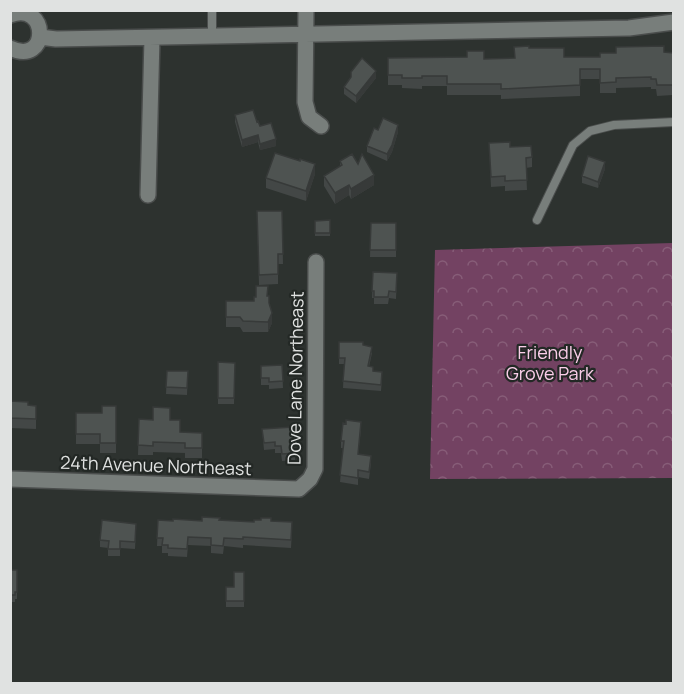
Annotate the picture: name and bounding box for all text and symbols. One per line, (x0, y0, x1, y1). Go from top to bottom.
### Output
street label: Dove Lane Northeast (281, 291, 309, 465)
park label: Friendly Grove Park (506, 340, 595, 385)
street label: 24th Avenue Northeast (60, 450, 252, 480)

